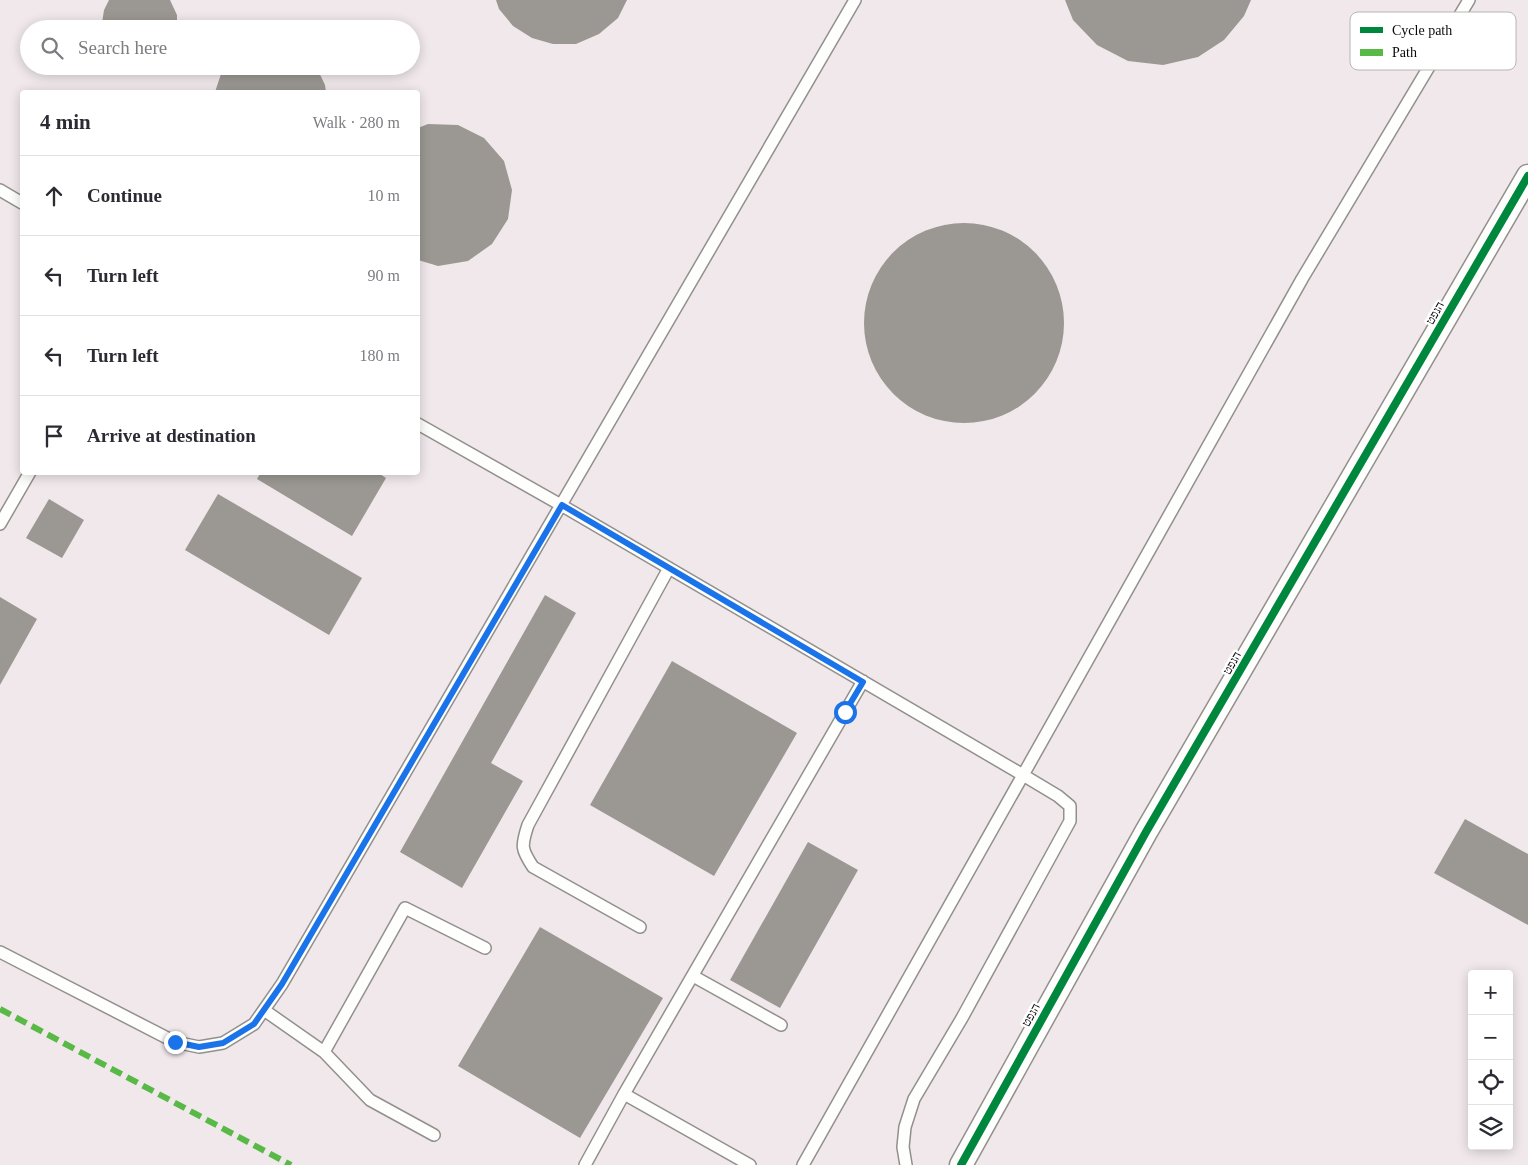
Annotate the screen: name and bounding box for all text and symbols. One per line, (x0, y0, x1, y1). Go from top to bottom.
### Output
legend (1350, 12, 1516, 70)
search box (20, 20, 420, 75)
text: Cycle path (1392, 23, 1452, 38)
icon: search (38, 34, 66, 62)
text: Search here (78, 37, 167, 58)
text: Path (1392, 45, 1417, 60)
text: 4 min (40, 110, 91, 134)
text: Walk · 280 m (313, 114, 400, 131)
icon: ahead (40, 182, 68, 210)
text: Continue (87, 185, 162, 206)
text: 10 m (368, 187, 400, 204)
icon: left (40, 262, 68, 290)
text: Turn left (87, 265, 159, 286)
text: 90 m (368, 267, 400, 284)
street label: הנפט (1423, 299, 1447, 327)
icon: left (40, 342, 68, 370)
text: Turn left (87, 345, 159, 366)
text: 180 m (360, 347, 400, 364)
icon: arrive (40, 422, 68, 450)
text: Arrive at destination (87, 425, 256, 446)
street label: הנפט (1220, 649, 1244, 677)
route start (834, 701, 857, 724)
map controls (1468, 970, 1513, 1150)
button: + (1468, 970, 1513, 1015)
street label: הנפט (1019, 1001, 1043, 1029)
button: − (1468, 1015, 1513, 1060)
route end (164, 1031, 187, 1054)
button: locate (1468, 1060, 1513, 1105)
button: layers (1468, 1105, 1513, 1150)

